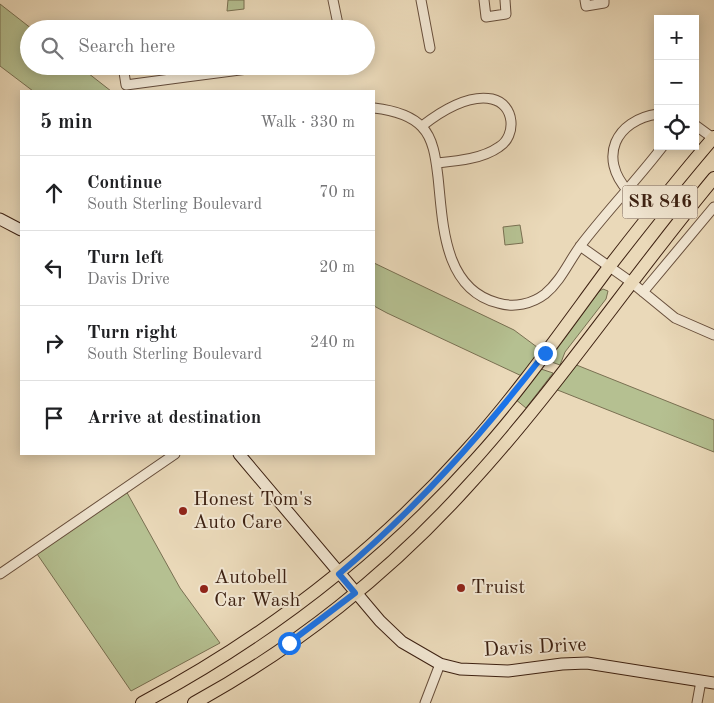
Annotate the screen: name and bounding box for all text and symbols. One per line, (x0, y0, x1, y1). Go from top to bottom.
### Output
map controls (654, 15, 699, 150)
button: + (654, 15, 699, 60)
search box (20, 20, 375, 75)
icon: search (38, 34, 66, 62)
text: Search here (78, 38, 175, 57)
button: − (654, 60, 699, 105)
button: locate (654, 105, 699, 150)
text: 5 min (40, 112, 93, 133)
text: Walk · 330 m (260, 115, 355, 131)
text: Continue (87, 174, 162, 193)
icon: ahead (40, 179, 68, 207)
text: 70 m (319, 185, 355, 201)
road number: SR 846 (622, 186, 698, 218)
text: South Sterling Boulevard (87, 197, 262, 213)
text: Turn left (87, 249, 164, 268)
icon: left (40, 254, 68, 282)
text: 20 m (319, 260, 355, 276)
text: Davis Drive (87, 272, 170, 288)
text: Turn right (87, 324, 177, 343)
icon: right (40, 329, 68, 357)
text: 240 m (310, 335, 355, 351)
route end (534, 342, 557, 365)
text: South Sterling Boulevard (87, 347, 262, 363)
icon: arrive (40, 404, 68, 432)
text: Arrive at destination (87, 409, 261, 428)
place label: Honest Tom's Auto Care (193, 490, 312, 533)
marker: Honest Tom's Auto Care (177, 505, 189, 517)
place label: Autobell Car Wash (214, 568, 300, 611)
place label: Truist (471, 578, 525, 598)
marker: Truist (455, 582, 467, 594)
marker: Autobell Car Wash (198, 583, 210, 595)
route start (278, 632, 301, 655)
street label: Davis Drive (483, 635, 587, 661)

